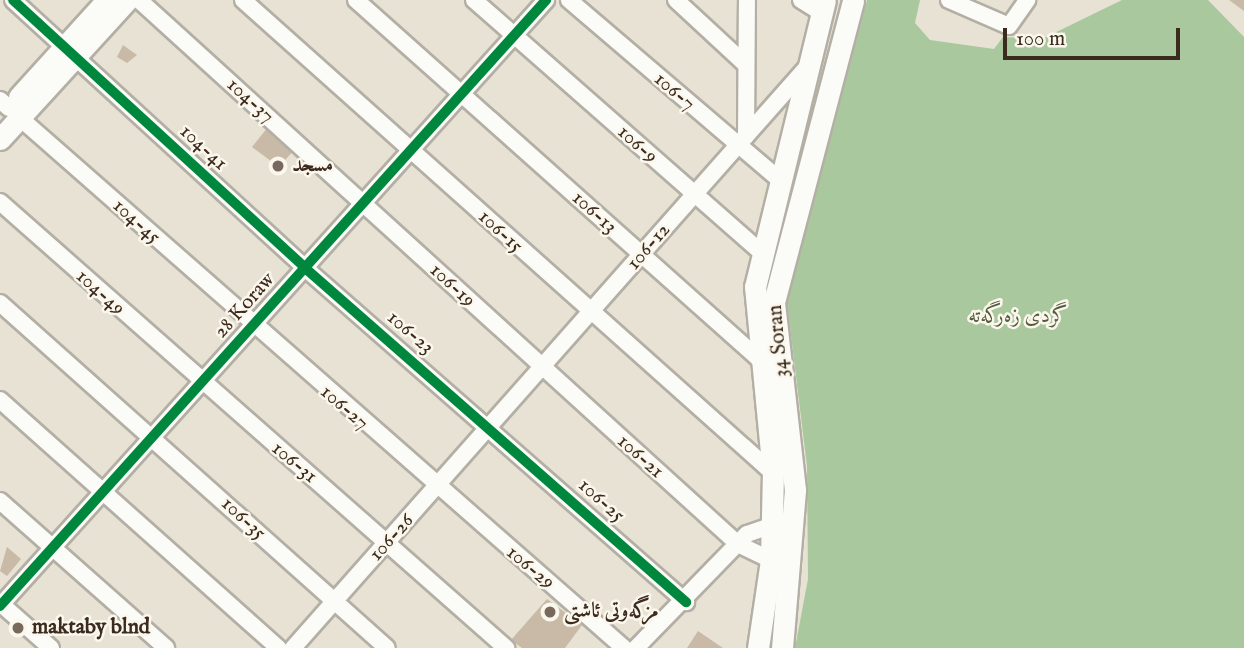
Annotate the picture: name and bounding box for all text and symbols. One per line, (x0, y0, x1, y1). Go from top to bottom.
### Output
scale bar (1006, 14, 1183, 58)
text: 100 m (1016, 26, 1065, 53)
street label: 106-7 (648, 67, 700, 117)
street label: 104-37 (221, 73, 279, 129)
street label: 104-41 (174, 120, 232, 176)
street label: 106-9 (612, 120, 662, 170)
place label: مسجد (292, 153, 333, 179)
marker: مسجد (270, 158, 286, 174)
street label: 106-13 (566, 186, 622, 240)
street label: 104-45 (107, 194, 165, 250)
street label: 106-15 (472, 205, 528, 259)
street label: 106-12 (622, 218, 676, 276)
street label: 106-19 (424, 258, 480, 314)
street label: 104-49 (70, 264, 130, 322)
street label: 28 Koraw (209, 268, 281, 344)
street label: 34 Soran (763, 304, 795, 378)
park label: گردی زەرگەتە (968, 304, 1068, 330)
street label: 106-23 (381, 306, 439, 360)
street label: 106-27 (315, 380, 373, 436)
street label: 106-21 (611, 429, 669, 485)
street label: 106-31 (266, 437, 322, 489)
street label: 106-25 (572, 474, 630, 528)
street label: 106-35 (215, 492, 271, 546)
street label: 106-26 (364, 509, 420, 567)
street label: 106-29 (501, 540, 559, 596)
place label: مزگەوتی ئاشتی (564, 599, 659, 625)
marker: مزگەوتی ئاشتی (542, 604, 558, 620)
place label: maktaby blnd (32, 615, 150, 641)
marker: maktaby blnd (10, 620, 26, 636)

